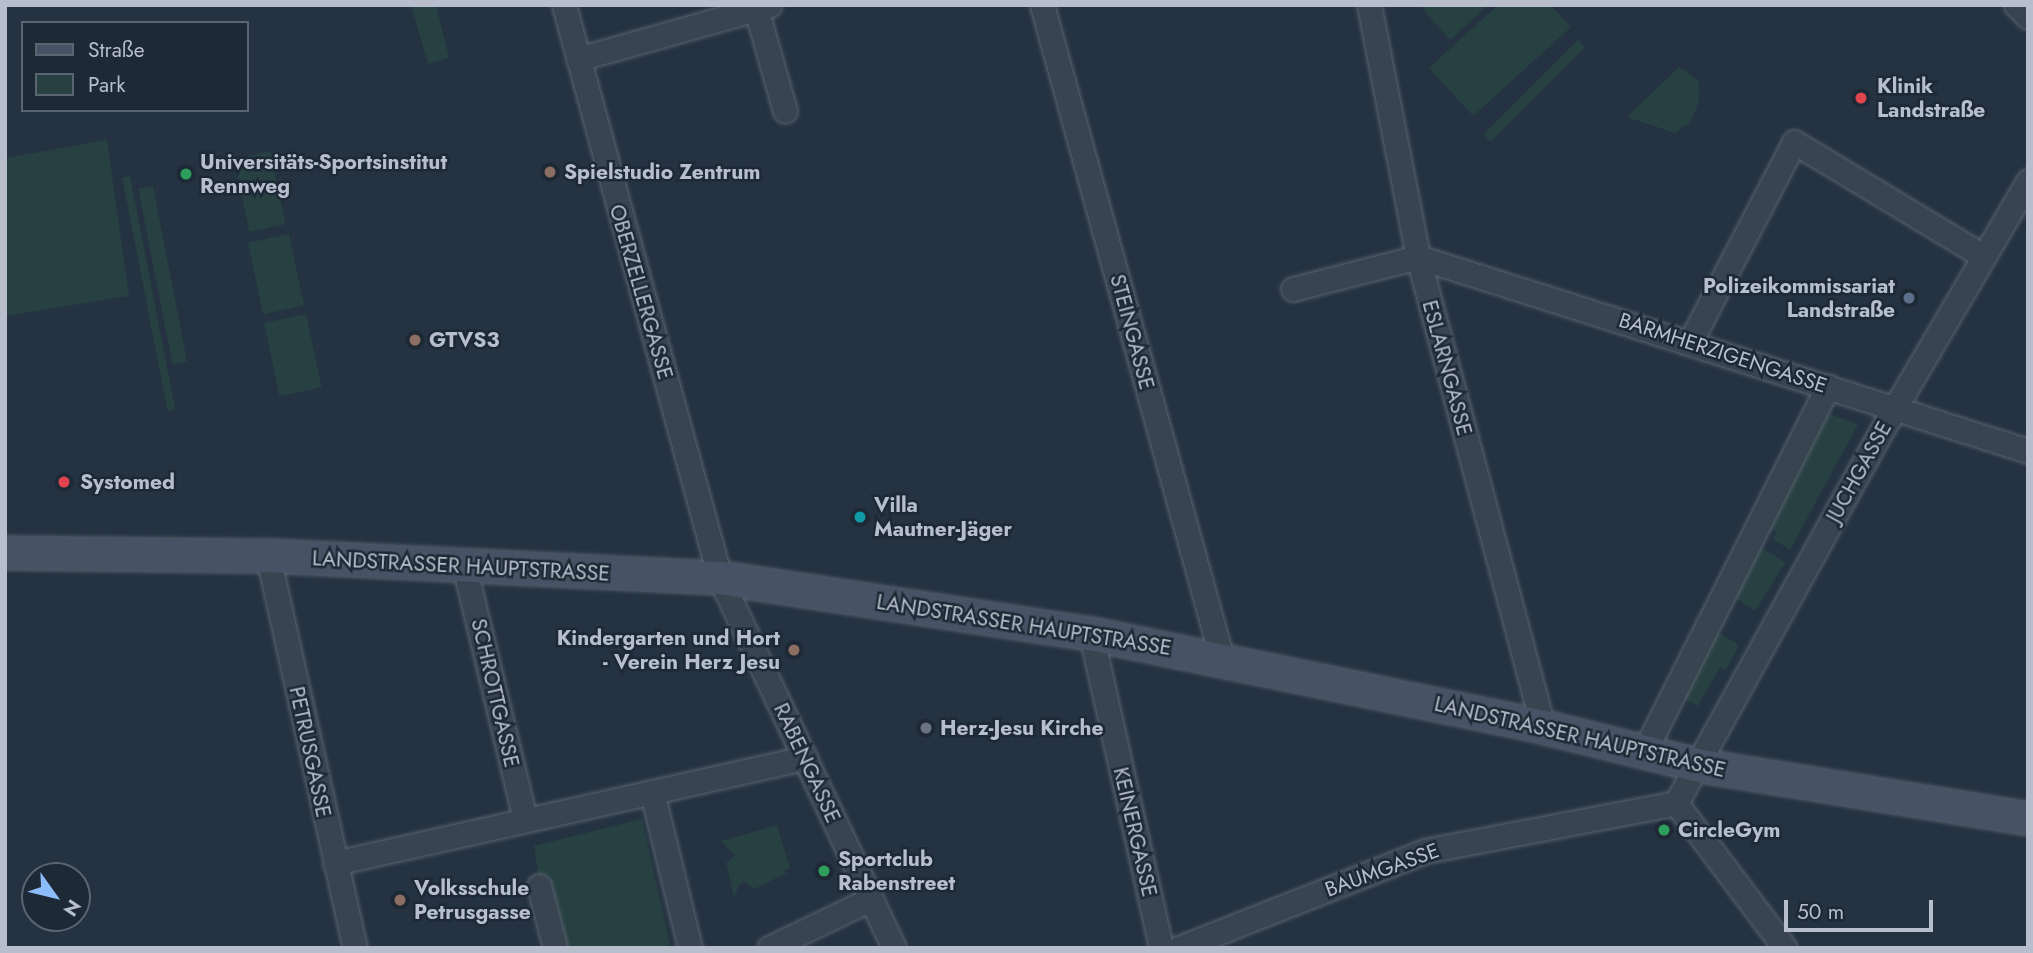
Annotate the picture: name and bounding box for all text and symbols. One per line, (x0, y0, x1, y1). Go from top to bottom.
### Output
legend (21, 21, 248, 112)
text: Straße (88, 35, 145, 65)
text: Park (88, 70, 125, 100)
place label: Klinik Landstraße (1877, 73, 1985, 123)
marker: Klinik Landstraße (1851, 88, 1871, 108)
place label: Universitäts-Sportsinstitut Rennweg (200, 149, 447, 199)
place label: Spielstudio Zentrum (564, 159, 760, 185)
marker: Spielstudio Zentrum (542, 164, 558, 180)
marker: Universitäts-Sportsinstitut Rennweg (178, 166, 194, 182)
street label: OBERZELLERGASSE (604, 202, 678, 382)
street label: STEINGASSE (1105, 272, 1159, 392)
place label: Polizeikommissariat Landstraße (1703, 273, 1895, 323)
marker: Polizeikommissariat Landstraße (1901, 290, 1917, 306)
street label: ESLARNGASSE (1417, 298, 1477, 438)
street label: BARMHERZIGENGASSE (1616, 307, 1830, 399)
place label: GTVS3 (429, 327, 499, 353)
marker: GTVS3 (407, 332, 423, 348)
street label: JUCHGASSE (1821, 417, 1897, 527)
place label: Systomed (80, 469, 175, 495)
marker: Systomed (54, 472, 74, 492)
place label: Villa Mautner-Jäger (874, 492, 1012, 542)
marker: Villa Mautner-Jäger (852, 509, 868, 525)
street label: LANDSTRASSER HAUPTSTRASSE (311, 546, 611, 586)
street label: LANDSTRASSER HAUPTSTRASSE (875, 589, 1173, 661)
street label: SCHROTTGASSE (466, 616, 524, 770)
place label: Kindergarten und Hort - Verein Herz Jesu (557, 625, 780, 675)
marker: Kindergarten und Hort - Verein Herz Jesu (786, 642, 802, 658)
street label: PETRUSGASSE (284, 684, 336, 820)
street label: LANDSTRASSER HAUPTSTRASSE (1432, 691, 1728, 783)
street label: RABENGASSE (768, 699, 846, 827)
place label: Herz-Jesu Kirche (940, 715, 1103, 741)
marker: Herz-Jesu Kirche (918, 720, 934, 736)
street label: KEINERGASSE (1108, 765, 1162, 899)
place label: CircleGym (1678, 817, 1780, 843)
marker: CircleGym (1656, 822, 1672, 838)
street label: BAUMGASSE (1322, 838, 1442, 902)
place label: Sportclub Rabenstreet (838, 846, 955, 896)
north arrow (21, 862, 91, 932)
marker: Sportclub Rabenstreet (816, 863, 832, 879)
place label: Volksschule Petrusgasse (414, 875, 531, 925)
scale bar (1788, 886, 1937, 930)
marker: Volksschule Petrusgasse (392, 892, 408, 908)
text: N (57, 894, 88, 922)
text: 50 m (1797, 897, 1844, 927)

